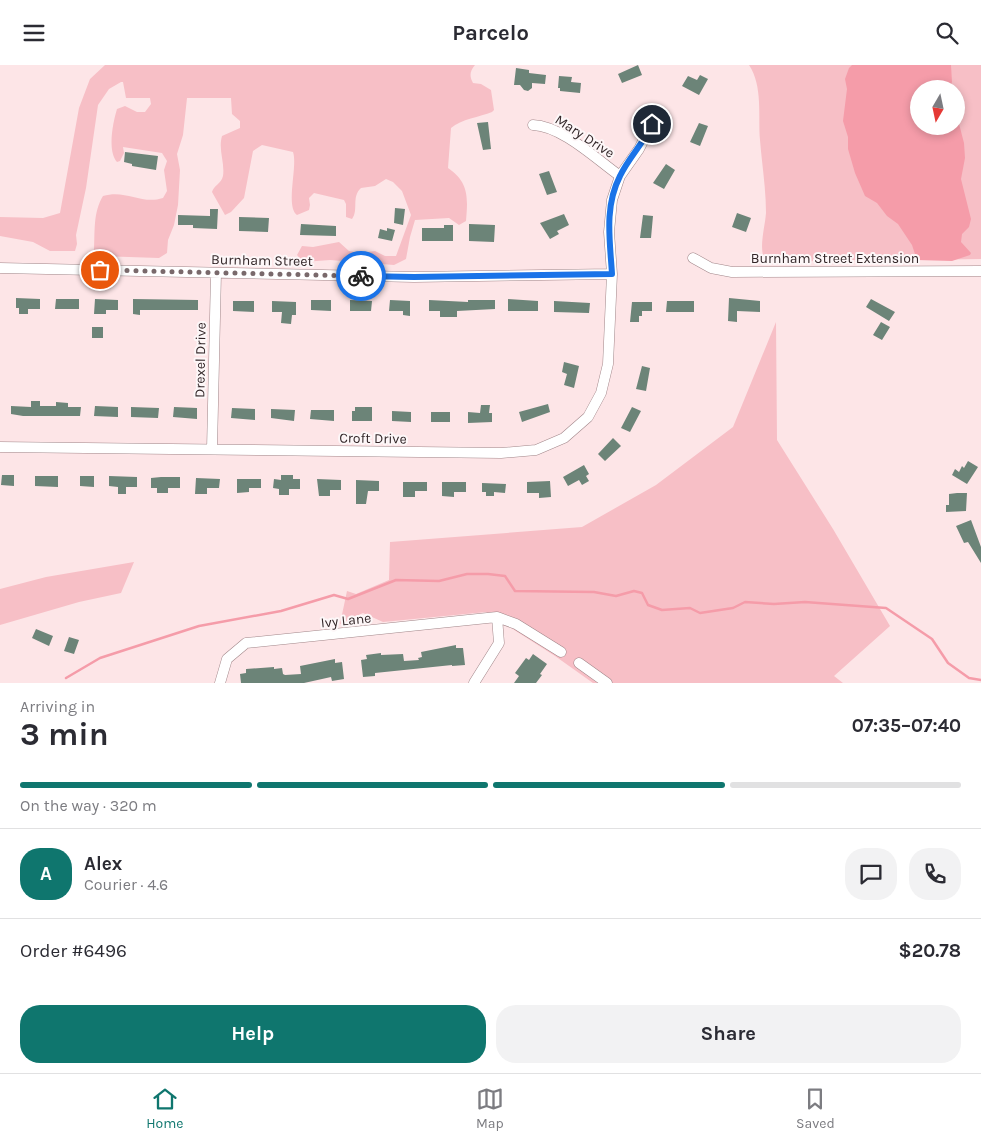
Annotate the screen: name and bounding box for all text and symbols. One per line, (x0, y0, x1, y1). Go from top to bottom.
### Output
icon: menu (20, 19, 48, 47)
icon: search (933, 19, 961, 47)
text: Parcelo (452, 20, 529, 46)
north arrow (910, 80, 965, 135)
map controls (910, 80, 965, 135)
pin (631, 103, 673, 145)
icon: home (638, 110, 666, 138)
street label: Mary Drive (552, 111, 618, 162)
pin (79, 249, 121, 291)
street label: Burnham Street Extension (751, 250, 919, 267)
street label: Burnham Street (211, 251, 313, 270)
courier (336, 251, 386, 301)
icon: bag (86, 256, 114, 284)
icon: bike (347, 262, 375, 290)
street label: Drexel Drive (191, 322, 210, 398)
street label: Croft Drive (339, 429, 407, 448)
street label: Ivy Lane (320, 609, 372, 632)
text: Arriving in (20, 697, 95, 716)
text: 07:35–07:40 (852, 715, 961, 737)
text: 3 min (20, 716, 109, 753)
text: On the way · 320 m (20, 796, 157, 815)
button: chat (845, 848, 897, 900)
button: phone (909, 848, 961, 900)
text: Alex (84, 853, 122, 875)
text: A (40, 863, 52, 885)
text: Courier · 4.6 (84, 875, 168, 894)
text: Order #6496 (20, 940, 127, 962)
text: $20.78 (899, 940, 961, 962)
button: Help (20, 1005, 486, 1063)
button: Share (496, 1005, 961, 1063)
tab: Home (146, 1085, 183, 1132)
tab: Map (476, 1085, 504, 1132)
tab: Saved (796, 1085, 835, 1132)

